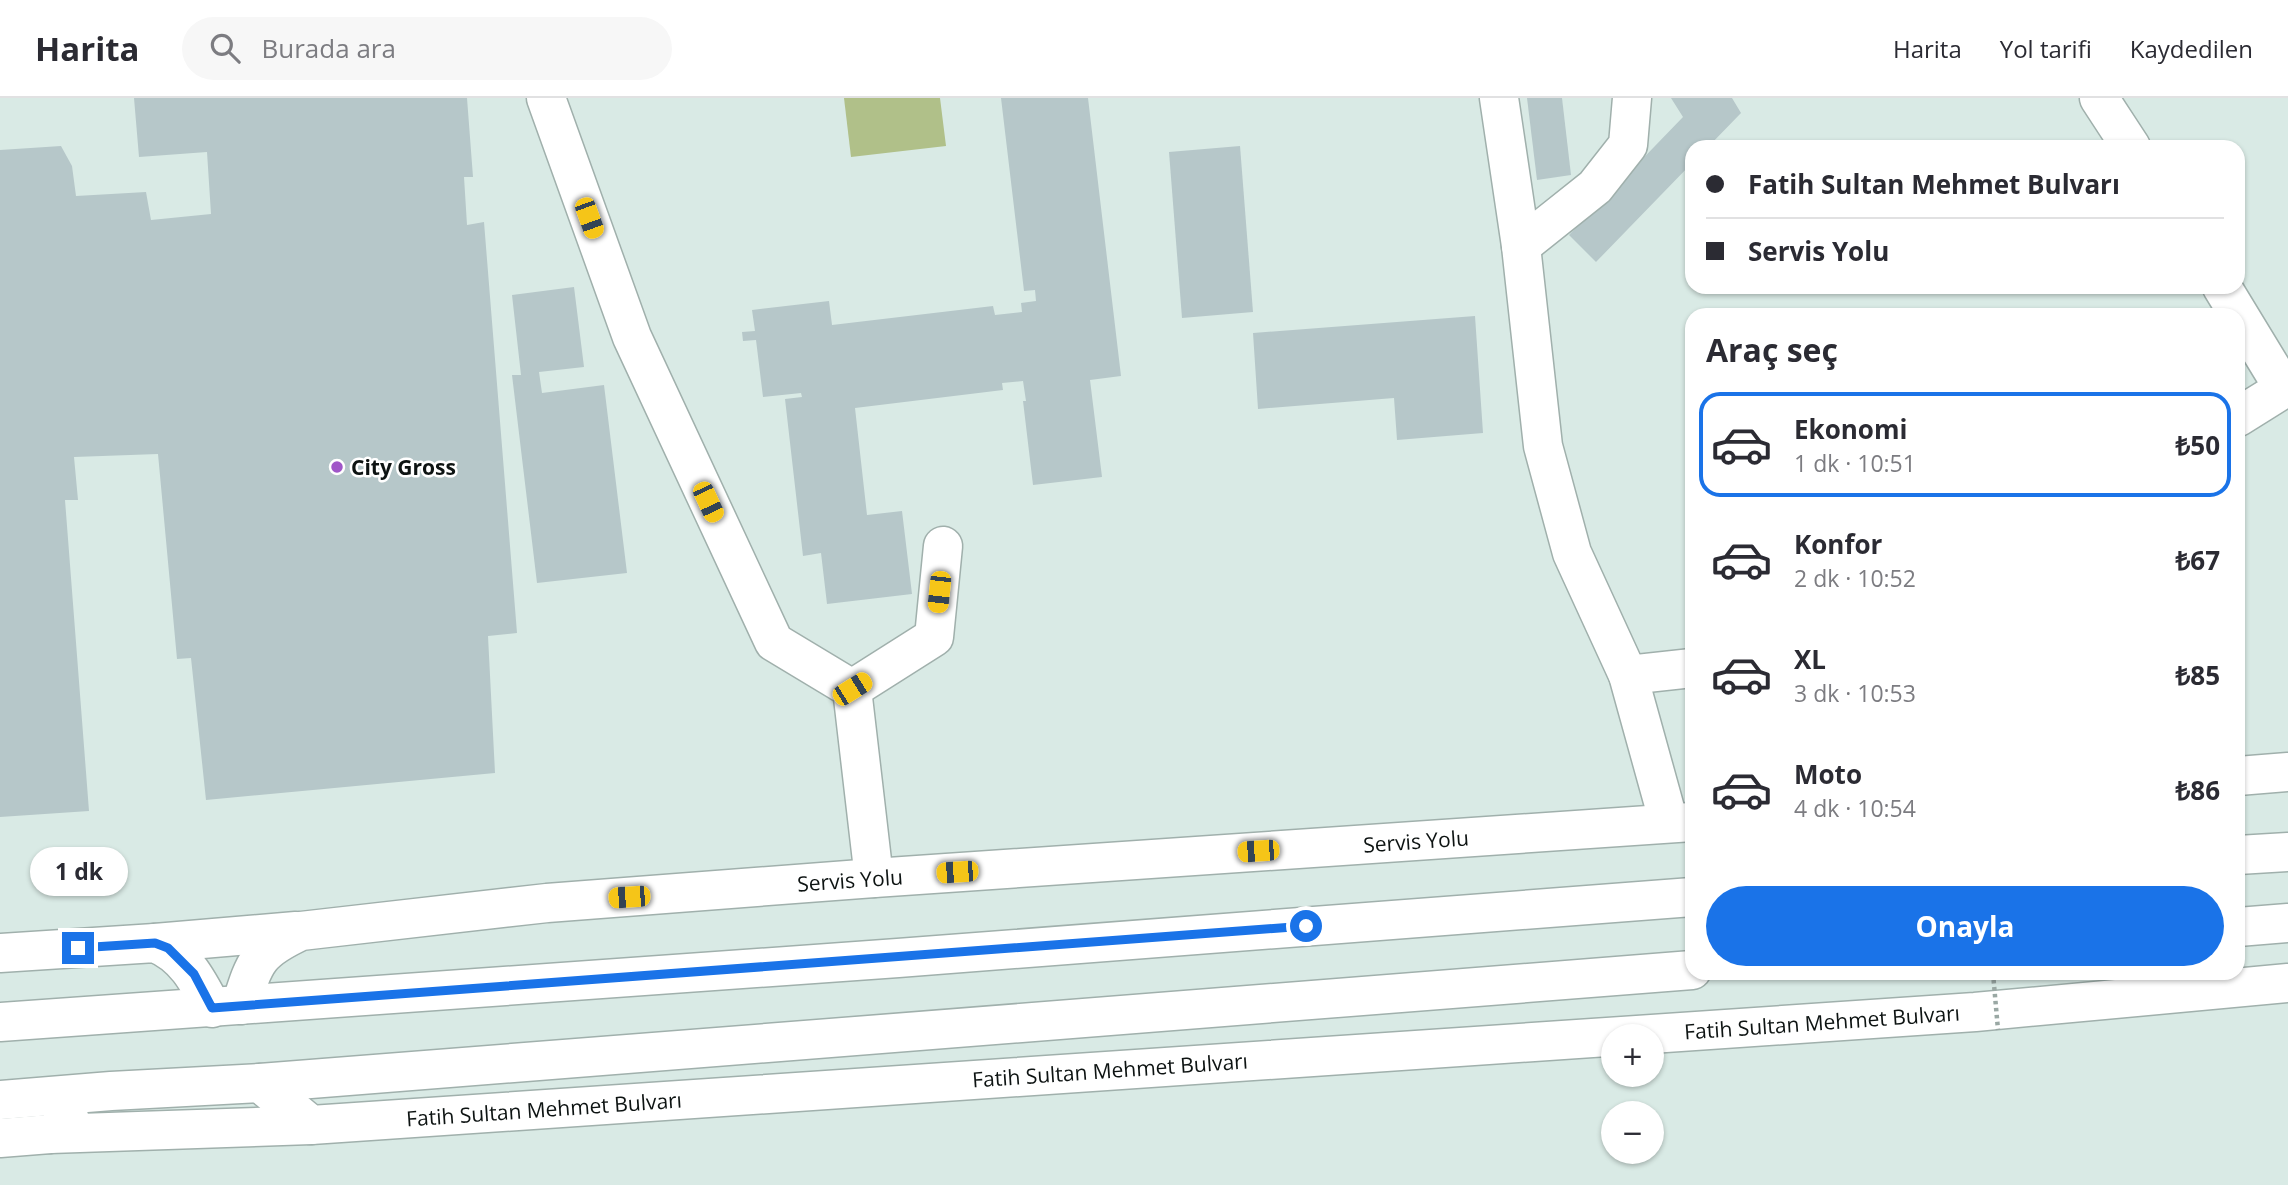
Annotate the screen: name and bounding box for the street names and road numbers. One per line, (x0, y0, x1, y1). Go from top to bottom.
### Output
street label: Servis Yolu (1362, 823, 1470, 859)
street label: Servis Yolu (796, 862, 904, 898)
street label: Fatih Sultan Mehmet Bulvarı (1683, 998, 1961, 1046)
street label: Fatih Sultan Mehmet Bulvarı (971, 1046, 1249, 1094)
street label: Fatih Sultan Mehmet Bulvarı (405, 1085, 683, 1133)

